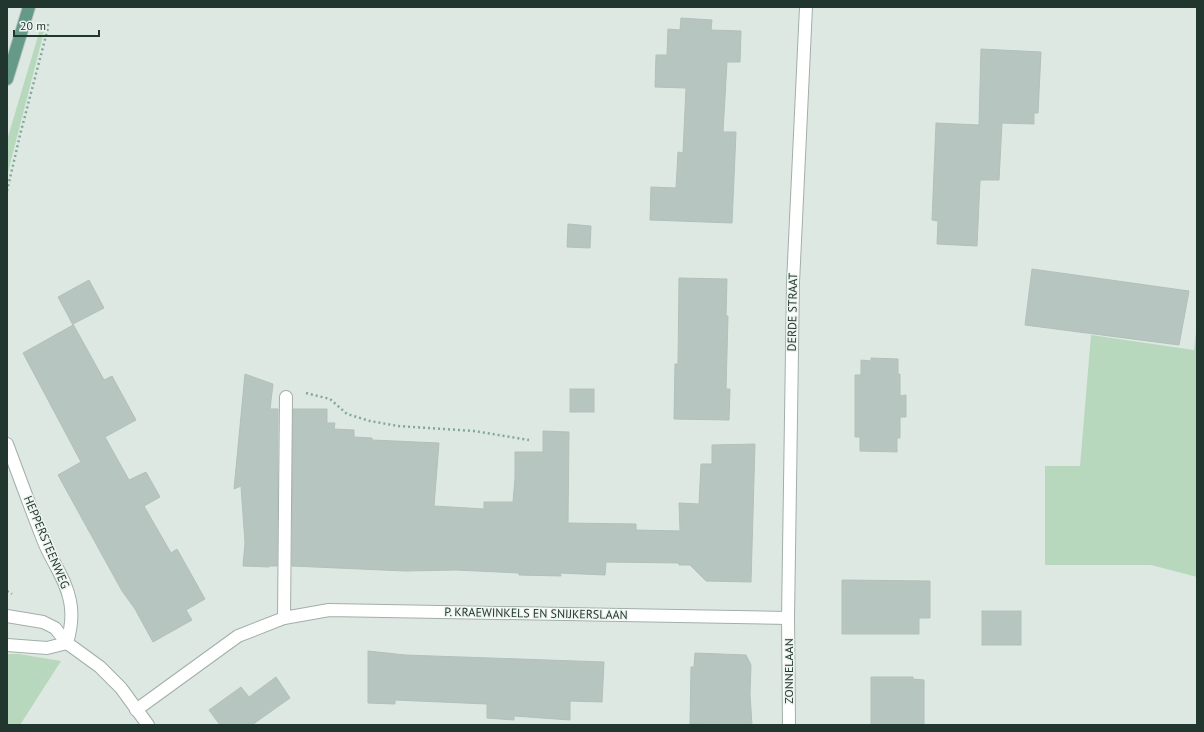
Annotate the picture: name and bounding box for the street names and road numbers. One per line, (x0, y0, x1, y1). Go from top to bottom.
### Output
street label: DERDE STRAAT (784, 272, 800, 351)
street label: HEPPERSTEENWEG (21, 493, 73, 591)
street label: P. KRAEWINKELS EN SNIJKERSLAAN (444, 604, 628, 622)
street label: ZONNELAAN (781, 638, 796, 704)

